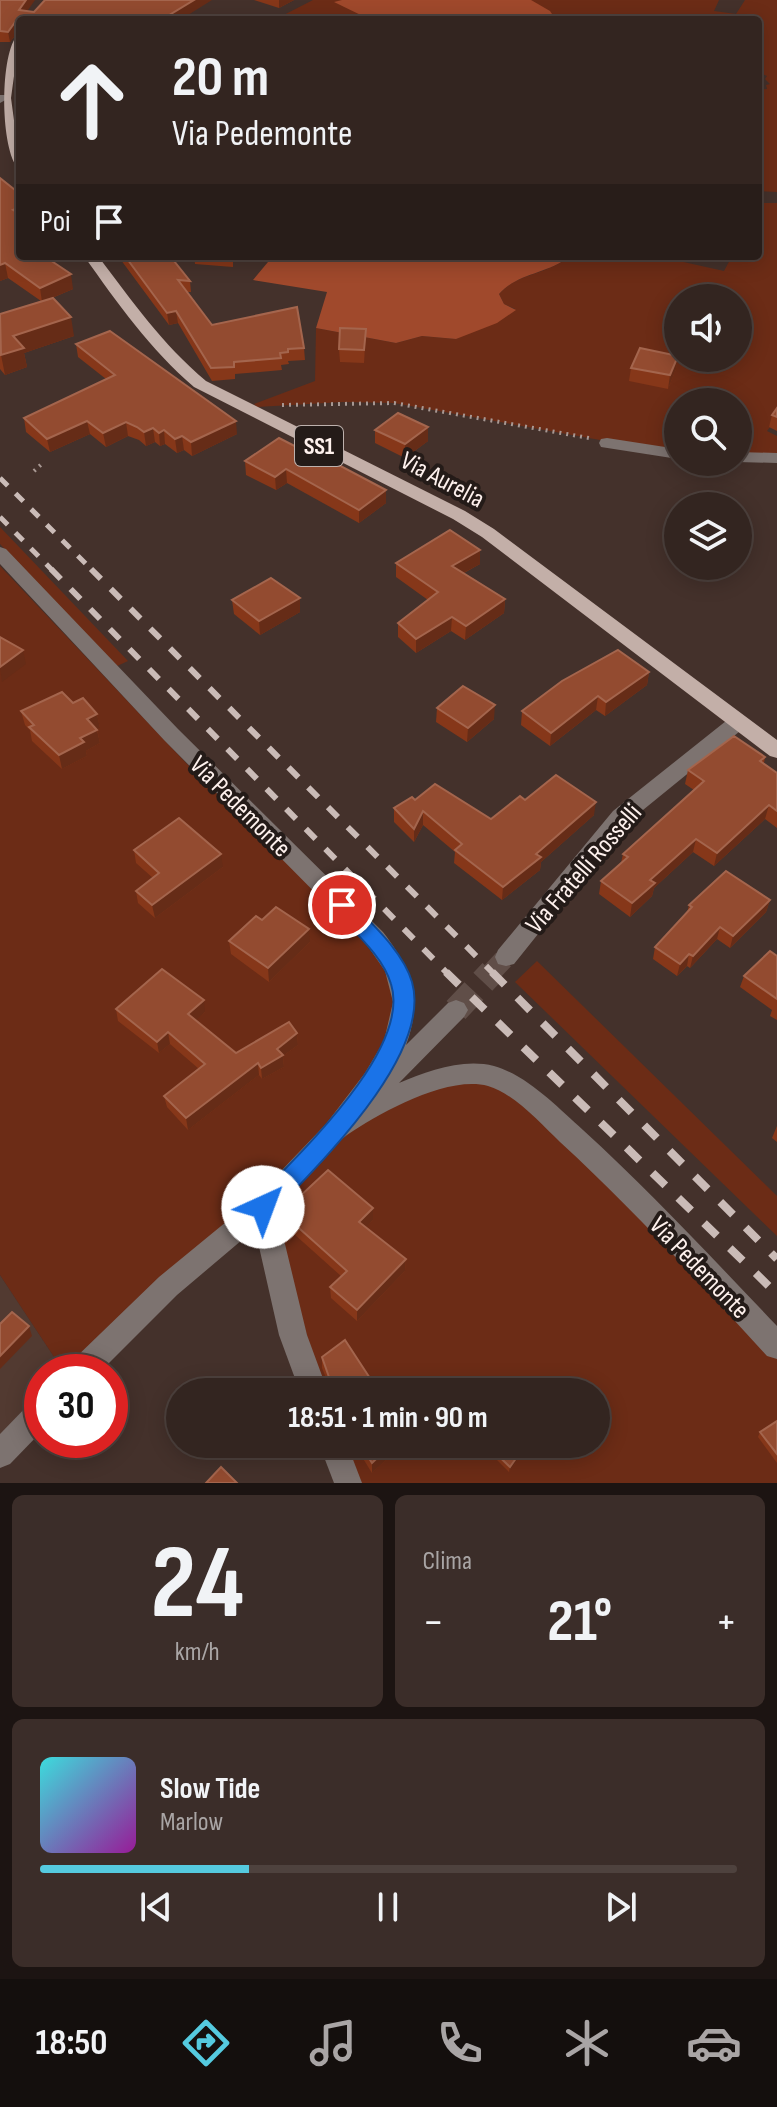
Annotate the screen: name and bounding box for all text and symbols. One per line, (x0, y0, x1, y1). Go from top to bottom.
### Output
text: 20 m (172, 45, 269, 112)
icon: ahead (40, 48, 144, 152)
text: Via Pedemonte (172, 113, 353, 156)
icon: arrive (87, 200, 131, 244)
text: Poi (40, 204, 71, 240)
map controls (664, 284, 752, 580)
button: sound (664, 284, 752, 372)
button: search (664, 388, 752, 476)
road number: SS1 (295, 426, 343, 466)
street label: Via Aurelia (395, 445, 489, 515)
button: layers (664, 492, 752, 580)
street label: Via Pedemonte (183, 750, 297, 864)
street label: Via Fratelli Rosselli (520, 798, 649, 940)
pin (308, 871, 376, 939)
icon: arrive (320, 883, 364, 927)
position arrow (221, 1165, 305, 1249)
street label: Via Pedemonte (642, 1210, 755, 1326)
speed limit sign: 30 (24, 1354, 128, 1458)
text: 18:51 · 1 min · 90 m (288, 1400, 488, 1436)
text: 24 (150, 1522, 244, 1647)
text: Clima (423, 1546, 472, 1577)
text: 21° (547, 1586, 612, 1658)
text: − (423, 1596, 444, 1649)
text: + (715, 1596, 737, 1649)
text: km/h (175, 1637, 220, 1668)
text: Slow Tide (160, 1771, 260, 1807)
text: Marlow (160, 1807, 223, 1838)
icon: previous (134, 1885, 178, 1929)
icon: pause (366, 1885, 410, 1929)
icon: next (599, 1885, 643, 1929)
icon: directions (178, 2015, 234, 2071)
icon: music (305, 2015, 361, 2071)
icon: phone (432, 2015, 488, 2071)
icon: climate (559, 2015, 615, 2071)
icon: car (686, 2015, 742, 2071)
text: 18:50 (35, 2022, 107, 2065)

